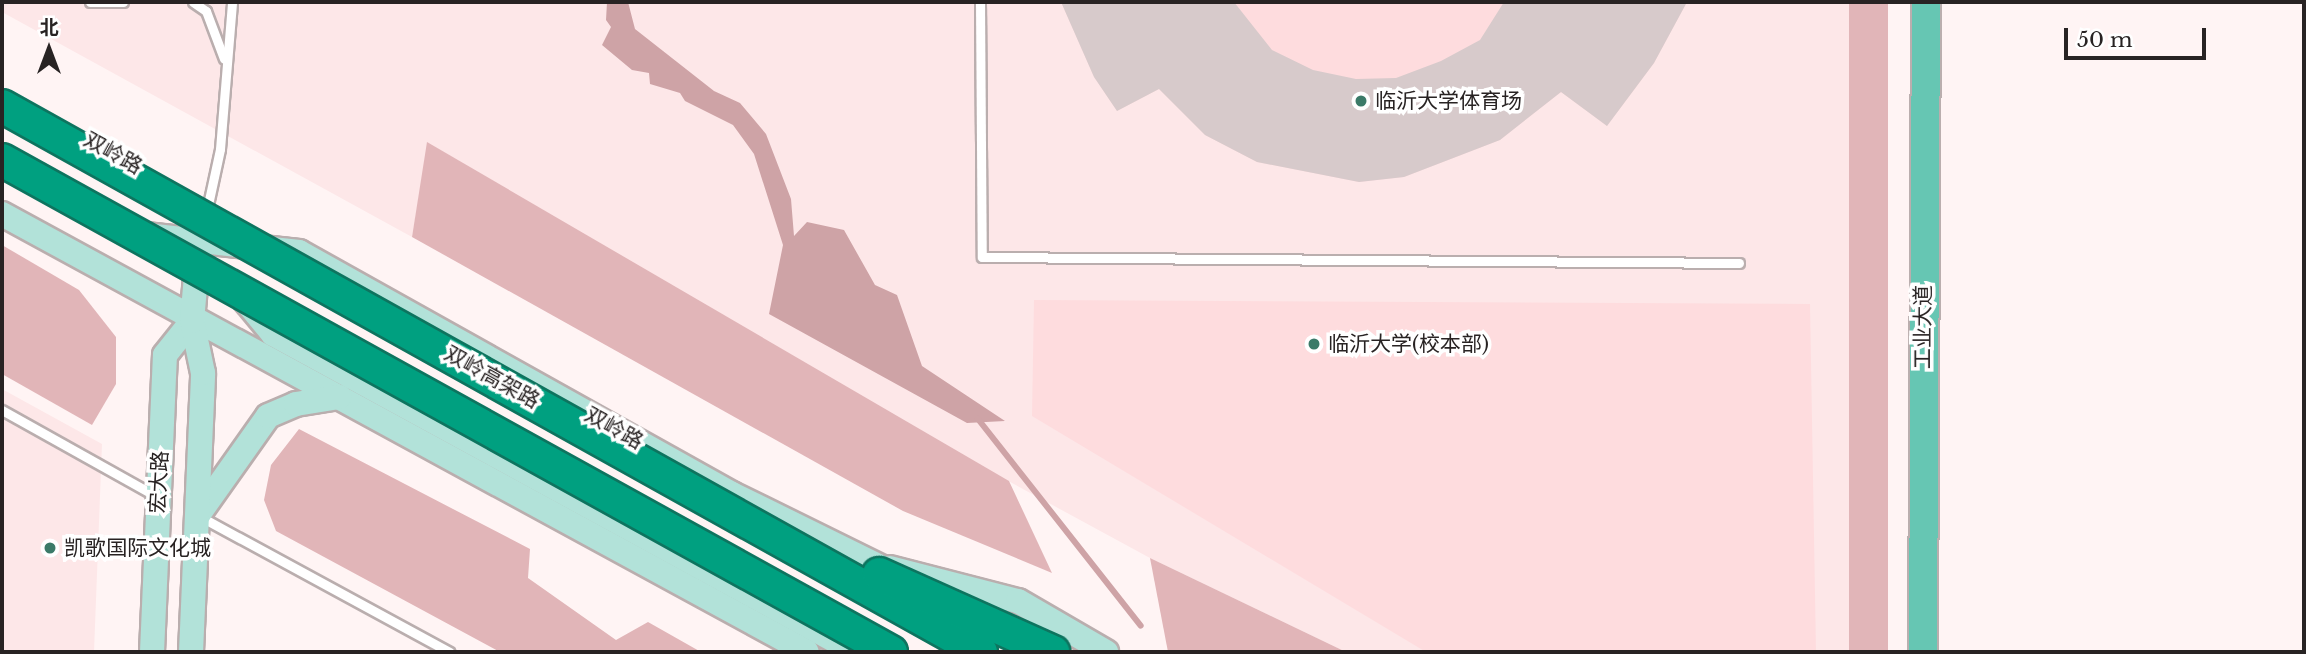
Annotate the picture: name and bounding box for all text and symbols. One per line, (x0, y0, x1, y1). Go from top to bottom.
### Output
north arrow (14, 14, 84, 84)
scale bar (2068, 14, 2210, 58)
text: 北 (39, 16, 59, 39)
text: 50 m (2077, 27, 2132, 53)
place label: 临沂大学体育场 (1375, 88, 1522, 114)
marker: 临沂大学体育场 (1353, 93, 1369, 109)
street label: 双岭路 (79, 127, 147, 179)
street label: 工业大道 (1910, 285, 1936, 369)
place label: 临沂大学(校本部) (1328, 331, 1489, 357)
marker: 临沂大学(校本部) (1306, 336, 1322, 352)
street label: 双岭高架路 (440, 341, 544, 413)
street label: 双岭路 (580, 402, 648, 454)
street label: 宏大路 (145, 450, 173, 514)
place label: 凯歌国际文化城 (64, 535, 211, 561)
marker: 凯歌国际文化城 (42, 540, 58, 556)

